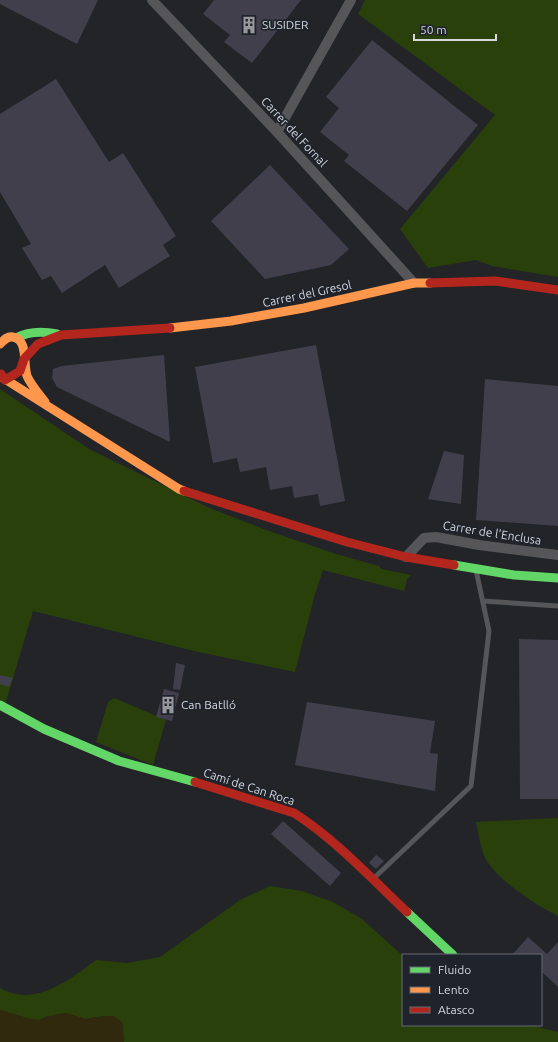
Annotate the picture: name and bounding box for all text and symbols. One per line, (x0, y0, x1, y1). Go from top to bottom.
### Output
building icon: SUSIDER (239, 15, 259, 35)
scale bar (414, 16, 496, 42)
place label: SUSIDER (262, 18, 309, 31)
text: 50 m (420, 23, 447, 36)
street label: Carrer del Fornal (259, 94, 330, 169)
street label: Carrer del Gresol (261, 278, 353, 309)
street label: Carrer de l'Enclusa (442, 518, 542, 547)
building icon: Can Batlló (158, 695, 178, 715)
place label: Can Batlló (181, 698, 236, 711)
street label: Camí de Can Roca (202, 766, 296, 807)
legend (402, 954, 542, 1026)
text: Fluido (438, 963, 471, 976)
text: Lento (438, 983, 469, 996)
text: Atasco (438, 1003, 474, 1016)

